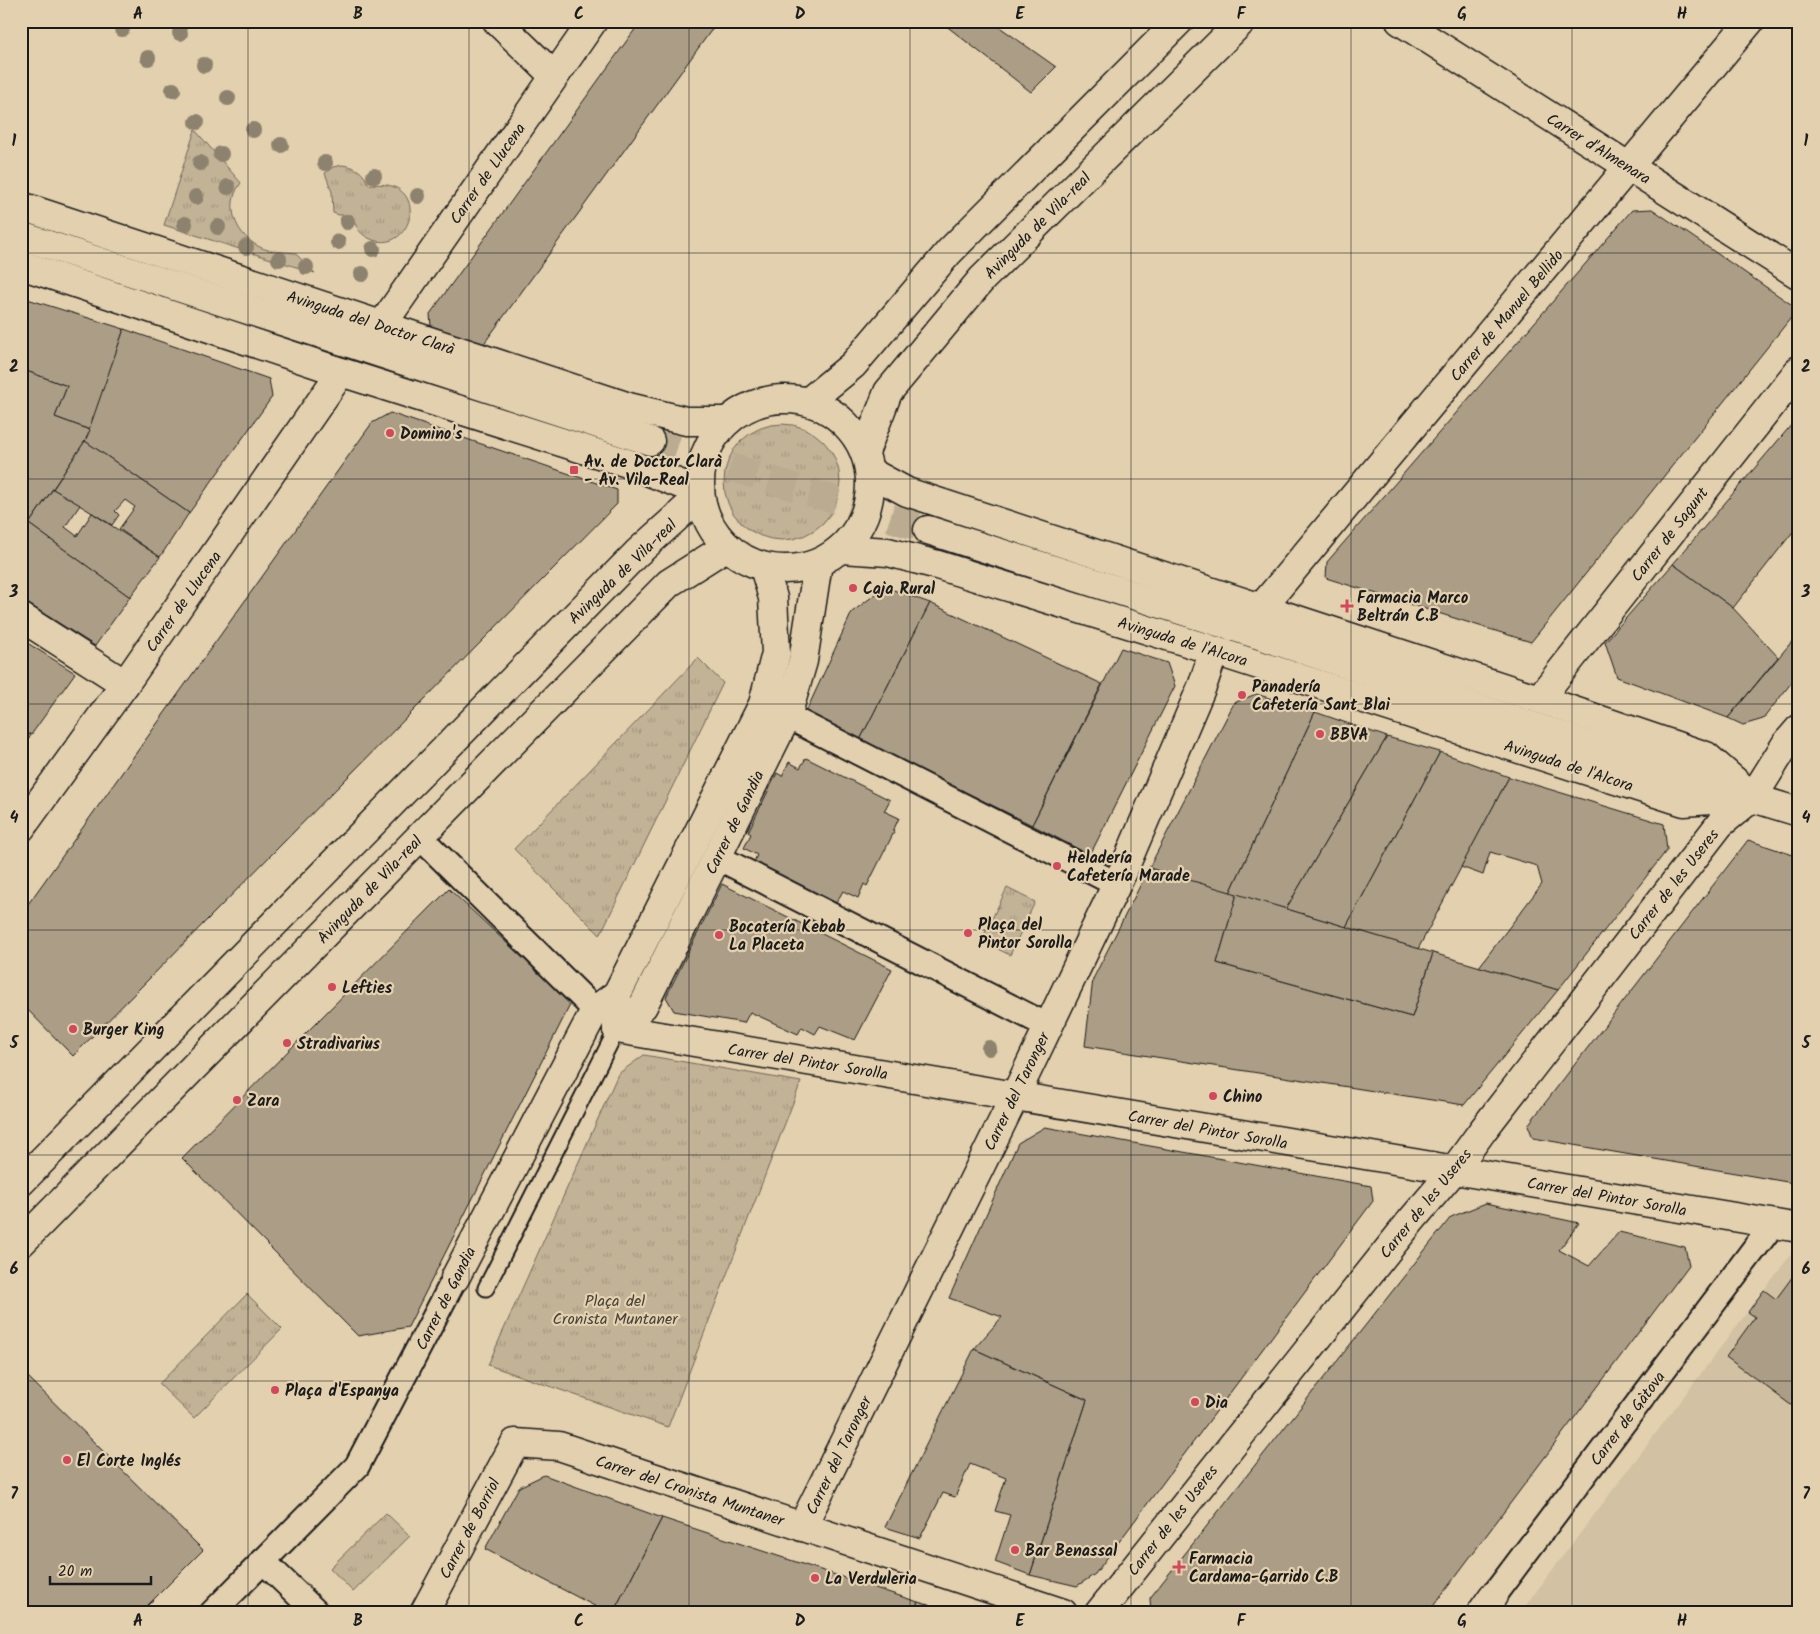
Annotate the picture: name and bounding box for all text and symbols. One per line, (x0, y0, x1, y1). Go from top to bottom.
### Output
text: A (133, 2, 143, 27)
text: B (353, 2, 363, 27)
text: C (574, 2, 584, 27)
text: D (795, 2, 806, 27)
text: E (1016, 2, 1026, 27)
text: F (1237, 2, 1247, 27)
text: G (1457, 2, 1467, 27)
text: H (1677, 2, 1687, 27)
street label: Carrer d'Almenara (1541, 107, 1655, 191)
street label: Carrer de Llucena (444, 118, 533, 230)
text: 1 (12, 129, 17, 154)
text: 1 (1804, 129, 1809, 154)
street label: Avinguda de Vila-real (979, 167, 1097, 285)
street label: Carrer de Manuel Bellido (1444, 244, 1570, 388)
street label: Avinguda del Doctor Clarà (283, 284, 458, 362)
text: 2 (9, 355, 19, 380)
text: 2 (1801, 355, 1811, 380)
place label: Domino's (400, 422, 463, 447)
marker: Domino's (384, 427, 396, 439)
place label: Av. de Doctor Clarà - Av. Vila-Real (584, 450, 722, 493)
marker: Av. de Doctor Clarà - Av. Vila-Real (568, 464, 580, 476)
street label: Carrer de Sagunt (1625, 482, 1716, 588)
street label: Avinguda de Vila-real (563, 513, 683, 631)
street label: Carrer de Llucena (140, 546, 229, 658)
place label: Caja Rural (863, 577, 936, 602)
text: 3 (9, 580, 19, 605)
text: 3 (1801, 580, 1811, 605)
marker: Caja Rural (847, 582, 859, 594)
place label: Farmacia Marco Beltrán C.B (1357, 586, 1468, 629)
marker: Farmacia Marco Beltrán C.B (1341, 600, 1353, 612)
street label: Avinguda de l'Alcora (1115, 611, 1251, 674)
place label: Panadería Cafetería Sant Blai (1252, 675, 1391, 718)
marker: Panadería Cafetería Sant Blai (1236, 689, 1248, 701)
place label: BBVA (1330, 723, 1369, 748)
marker: BBVA (1314, 728, 1326, 740)
street label: Avinguda de l'Alcora (1501, 734, 1636, 799)
street label: Carrer de Gandia (699, 766, 771, 879)
text: 4 (10, 806, 19, 831)
text: 4 (1802, 806, 1811, 831)
street label: Carrer de les Useres (1623, 824, 1726, 946)
street label: Avinguda de Vila-real (312, 830, 429, 950)
place label: Heladería Cafetería Marade (1067, 846, 1190, 889)
marker: Heladería Cafetería Marade (1051, 860, 1063, 872)
place label: Plaça del Pintor Sorolla (978, 913, 1072, 956)
place label: Bocatería Kebab La Placeta (729, 915, 845, 958)
marker: Plaça del Pintor Sorolla (962, 927, 974, 939)
marker: Bocatería Kebab La Placeta (713, 929, 725, 941)
place label: Lefties (342, 976, 393, 1001)
marker: Lefties (326, 981, 338, 993)
place label: Burger King (83, 1018, 164, 1043)
marker: Burger King (67, 1023, 79, 1035)
street label: Carrer del Taronger (978, 1027, 1058, 1155)
text: 5 (9, 1031, 20, 1056)
text: 5 (1801, 1031, 1812, 1056)
place label: Stradivarius (297, 1032, 380, 1057)
marker: Stradivarius (281, 1037, 293, 1049)
street label: Carrer del Pintor Sorolla (726, 1037, 890, 1087)
place label: Chino (1223, 1085, 1262, 1110)
place label: Zara (247, 1089, 279, 1114)
marker: Chino (1207, 1090, 1219, 1102)
marker: Zara (231, 1094, 243, 1106)
street label: Carrer del Pintor Sorolla (1126, 1104, 1290, 1157)
street label: Carrer de les Useres (1374, 1143, 1479, 1264)
street label: Carrer del Pintor Sorolla (1525, 1171, 1689, 1224)
street label: Carrer de Gandia (409, 1243, 483, 1355)
text: 6 (10, 1257, 19, 1282)
text: 6 (1802, 1257, 1811, 1282)
park label: Plaça del Cronista Muntaner (553, 1289, 679, 1332)
street label: Carrer de Gàtova (1584, 1366, 1672, 1472)
place label: Plaça d'Espanya (285, 1379, 399, 1404)
marker: Plaça d'Espanya (269, 1384, 281, 1396)
street label: Carrer del Taronger (800, 1391, 880, 1519)
place label: Dia (1205, 1391, 1228, 1416)
marker: Dia (1189, 1396, 1201, 1408)
place label: El Corte Inglés (77, 1449, 181, 1474)
street label: Carrer del Cronista Muntaner (592, 1449, 789, 1534)
marker: El Corte Inglés (61, 1454, 73, 1466)
street label: Carrer de les Useres (1122, 1460, 1225, 1582)
street label: Carrer de Borriol (433, 1474, 508, 1584)
text: 7 (10, 1482, 18, 1507)
text: 7 (1802, 1482, 1810, 1507)
place label: Bar Benassal (1025, 1539, 1118, 1564)
marker: Bar Benassal (1009, 1544, 1021, 1556)
place label: Farmacia Cardama-Garrido C.B (1189, 1547, 1339, 1590)
scale bar (50, 1554, 151, 1586)
text: 20 m (58, 1560, 92, 1584)
marker: Farmacia Cardama-Garrido C.B (1173, 1561, 1185, 1573)
place label: La Verduleria (825, 1567, 917, 1592)
marker: La Verduleria (809, 1572, 821, 1584)
text: A (133, 1609, 143, 1634)
text: B (353, 1609, 363, 1634)
text: C (574, 1609, 584, 1634)
text: D (795, 1609, 806, 1634)
text: E (1016, 1609, 1026, 1634)
text: F (1237, 1609, 1247, 1634)
text: G (1457, 1609, 1467, 1634)
text: H (1677, 1609, 1687, 1634)

